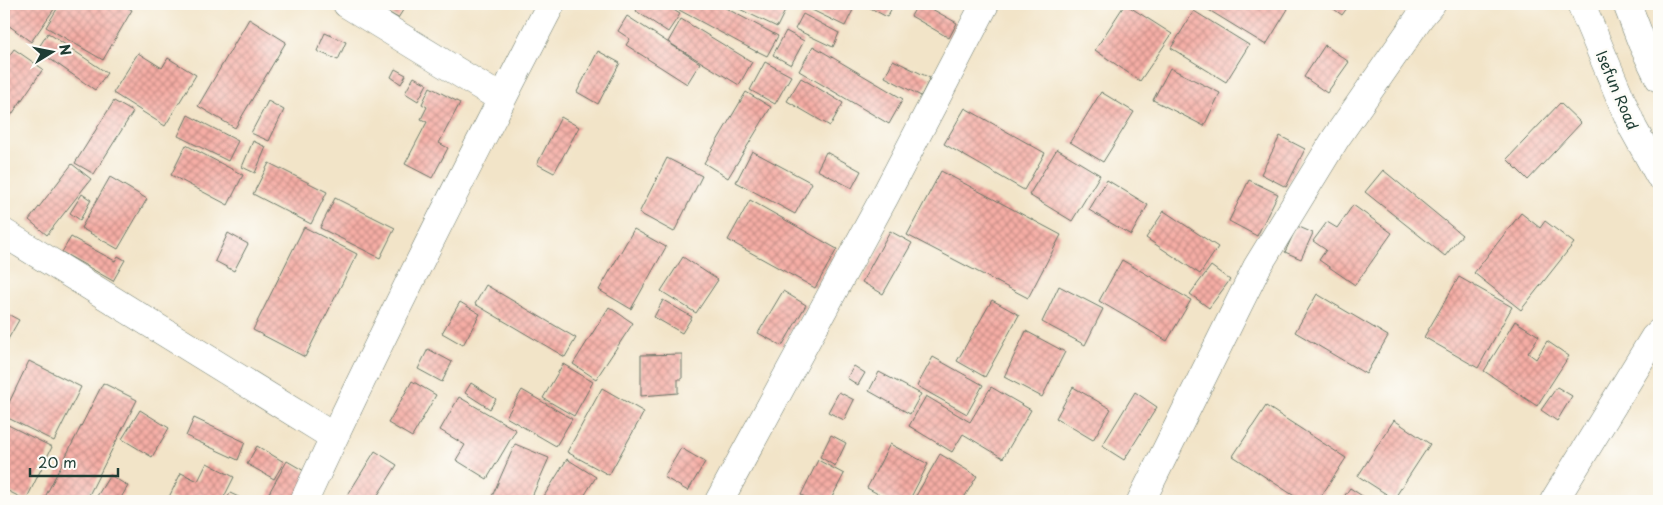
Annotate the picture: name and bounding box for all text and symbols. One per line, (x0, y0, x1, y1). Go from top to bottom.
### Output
north arrow (28, 28, 78, 78)
text: N (54, 42, 77, 57)
street label: Isefun Road (1591, 47, 1645, 133)
scale bar (30, 445, 118, 477)
text: 20 m (38, 450, 77, 473)

